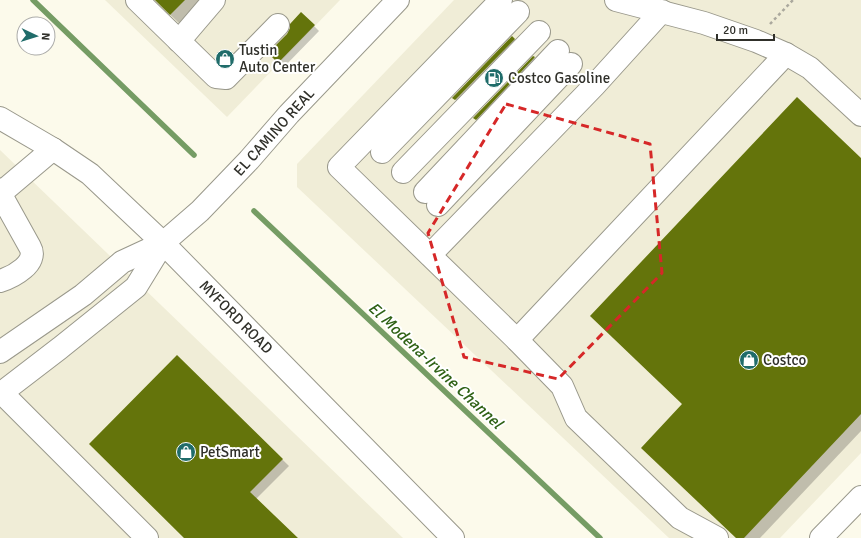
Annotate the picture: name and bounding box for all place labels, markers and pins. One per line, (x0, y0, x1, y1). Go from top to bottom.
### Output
place label: Tustin Auto Center (239, 41, 316, 76)
shop icon: Tustin Auto Center (214, 48, 236, 70)
fuel station icon: Costco Gasoline (483, 67, 505, 89)
place label: Costco Gasoline (508, 69, 610, 87)
shop icon: Costco (738, 349, 760, 371)
place label: Costco (763, 351, 806, 369)
shop icon: PetSmart (175, 441, 197, 463)
place label: PetSmart (200, 443, 260, 461)

